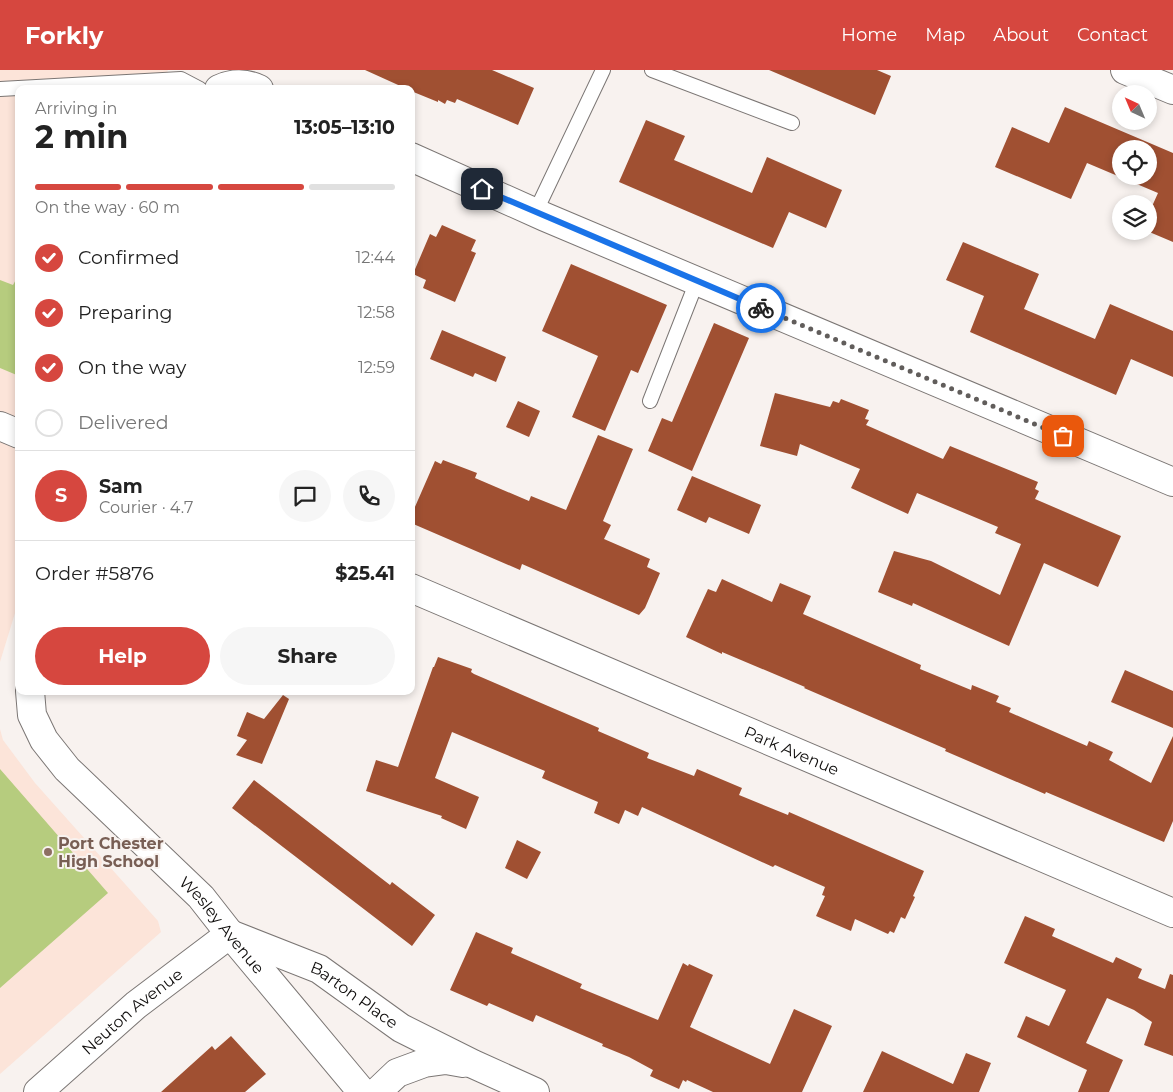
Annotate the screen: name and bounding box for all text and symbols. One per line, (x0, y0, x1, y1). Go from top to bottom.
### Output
text: Forkly (25, 21, 103, 50)
text: Home (841, 24, 897, 46)
text: Map (925, 24, 965, 46)
text: About (993, 24, 1049, 46)
text: Contact (1077, 24, 1148, 46)
north arrow (1112, 85, 1158, 130)
map controls (1112, 85, 1157, 240)
text: Arriving in (35, 99, 117, 118)
text: 13:05–13:10 (294, 116, 395, 139)
text: 2 min (35, 117, 128, 156)
button: locate (1112, 140, 1157, 185)
pin (461, 168, 503, 210)
icon: home (468, 175, 496, 203)
button: layers (1112, 195, 1157, 240)
text: On the way · 60 m (35, 198, 180, 217)
icon: check (35, 244, 63, 272)
text: Confirmed (78, 246, 179, 269)
text: 12:44 (356, 248, 395, 267)
courier (736, 283, 786, 333)
icon: bike (747, 294, 775, 322)
icon: check (35, 299, 63, 327)
text: Preparing (78, 301, 173, 324)
text: 12:58 (357, 303, 395, 322)
icon: check (35, 354, 63, 382)
text: On the way (78, 356, 186, 379)
text: 12:59 (358, 358, 395, 377)
text: Delivered (78, 411, 169, 434)
pin (1042, 415, 1084, 457)
icon: bag (1049, 422, 1077, 450)
button: chat (279, 470, 331, 522)
button: phone (343, 470, 395, 522)
text: Sam (99, 475, 143, 498)
text: S (55, 484, 67, 507)
text: Courier · 4.7 (99, 498, 193, 517)
text: Order #5876 (35, 562, 154, 585)
text: $25.41 (335, 562, 395, 585)
button: Help (35, 627, 210, 685)
button: Share (220, 627, 395, 685)
street label: Park Avenue (742, 722, 842, 779)
place label: Port Chester High School (58, 834, 164, 871)
marker: Port Chester High School (42, 846, 54, 858)
street label: Wesley Avenue (176, 872, 268, 977)
street label: Barton Place (308, 957, 402, 1032)
street label: Neuton Avenue (78, 964, 186, 1058)

